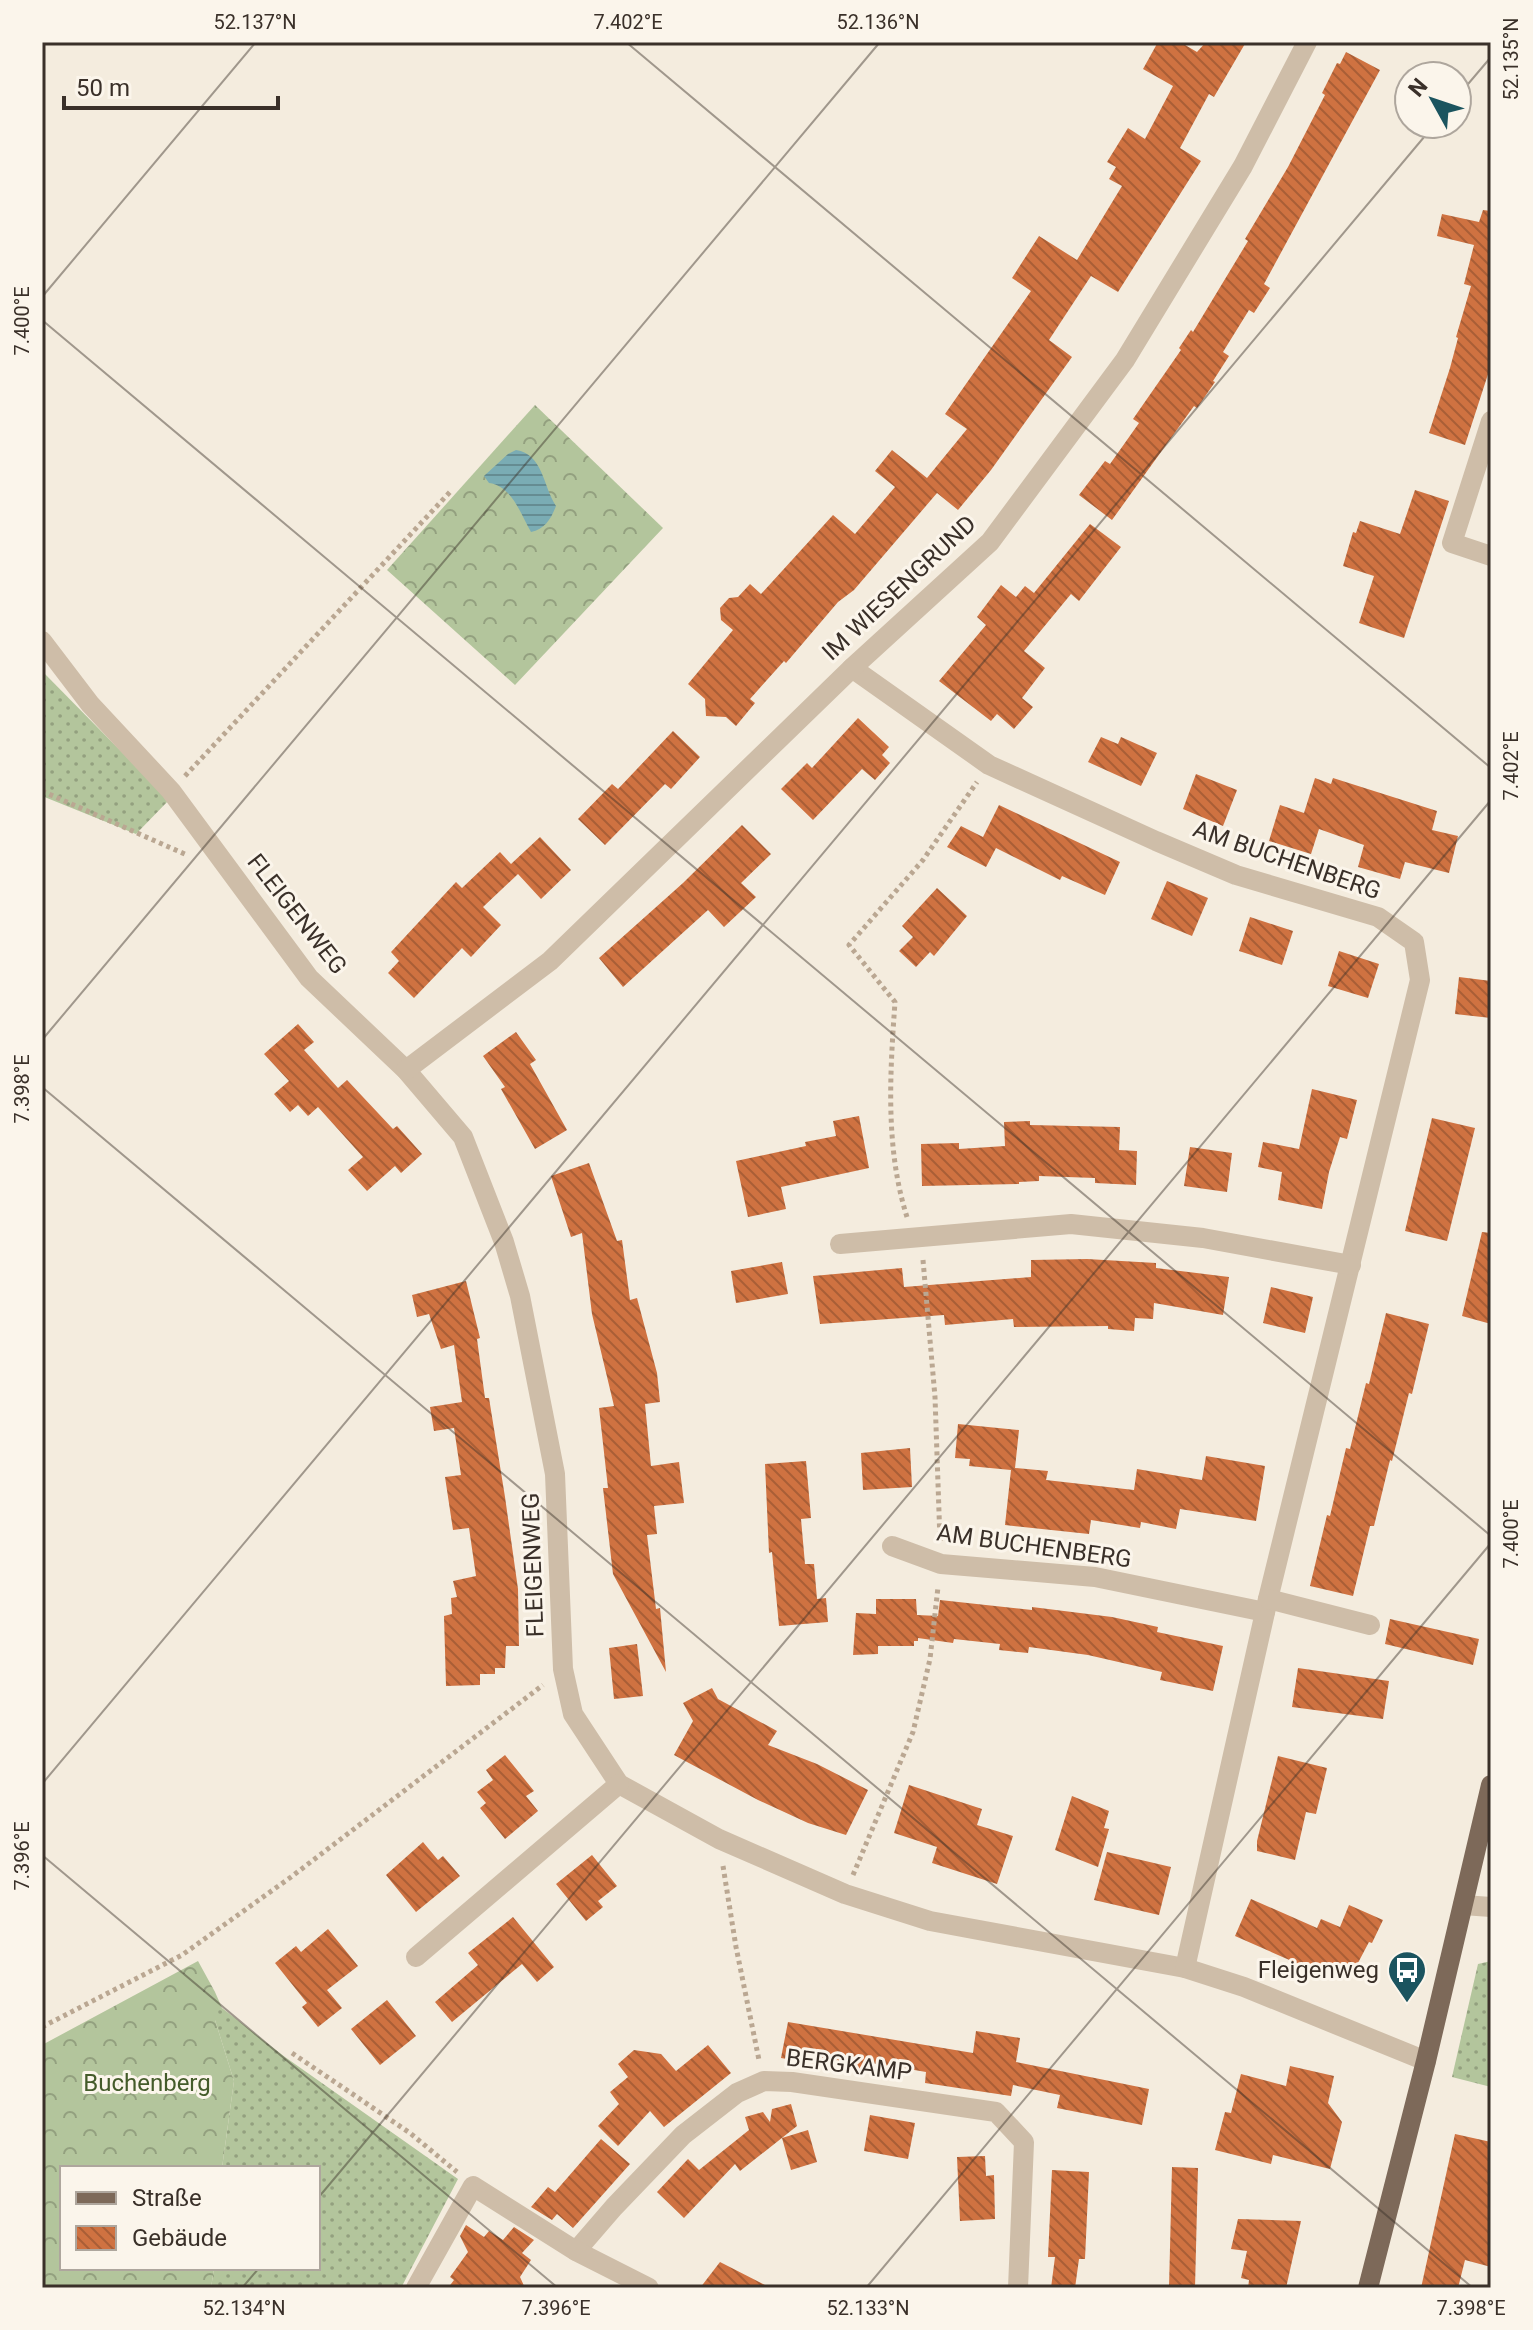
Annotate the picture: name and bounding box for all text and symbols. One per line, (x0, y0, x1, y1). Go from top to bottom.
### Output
text: 52.137°N (213, 10, 297, 34)
text: 7.402°E (593, 10, 663, 34)
text: 52.136°N (836, 10, 920, 34)
text: 52.135°N (1499, 17, 1523, 101)
scale bar (64, 60, 278, 110)
north arrow (1393, 60, 1473, 140)
text: N (1403, 73, 1433, 101)
text: 50 m (76, 74, 130, 102)
text: 7.400°E (10, 286, 34, 356)
street label: IM WIESENGRUND (817, 510, 981, 666)
text: 7.402°E (1499, 731, 1523, 801)
street label: AM BUCHENBERG (1190, 815, 1384, 905)
street label: FLEIGENWEG (241, 848, 353, 980)
text: 7.398°E (10, 1054, 34, 1124)
street label: FLEIGENWEG (516, 1492, 550, 1638)
text: 7.400°E (1499, 1499, 1523, 1569)
street label: AM BUCHENBERG (935, 1518, 1133, 1574)
text: 7.396°E (10, 1821, 34, 1891)
bus stop icon: Fleigenweg (1386, 1949, 1428, 2004)
place label: Fleigenweg (1258, 1956, 1379, 1984)
street label: BERGKAMP (784, 2043, 914, 2087)
park label: Buchenberg (83, 2069, 211, 2097)
legend (60, 2166, 320, 2270)
text: Straße (132, 2184, 202, 2212)
text: Gebäude (132, 2224, 227, 2252)
text: 52.134°N (202, 2296, 286, 2320)
text: 7.396°E (521, 2296, 591, 2320)
text: 52.133°N (826, 2296, 910, 2320)
text: 7.398°E (1436, 2296, 1506, 2320)

